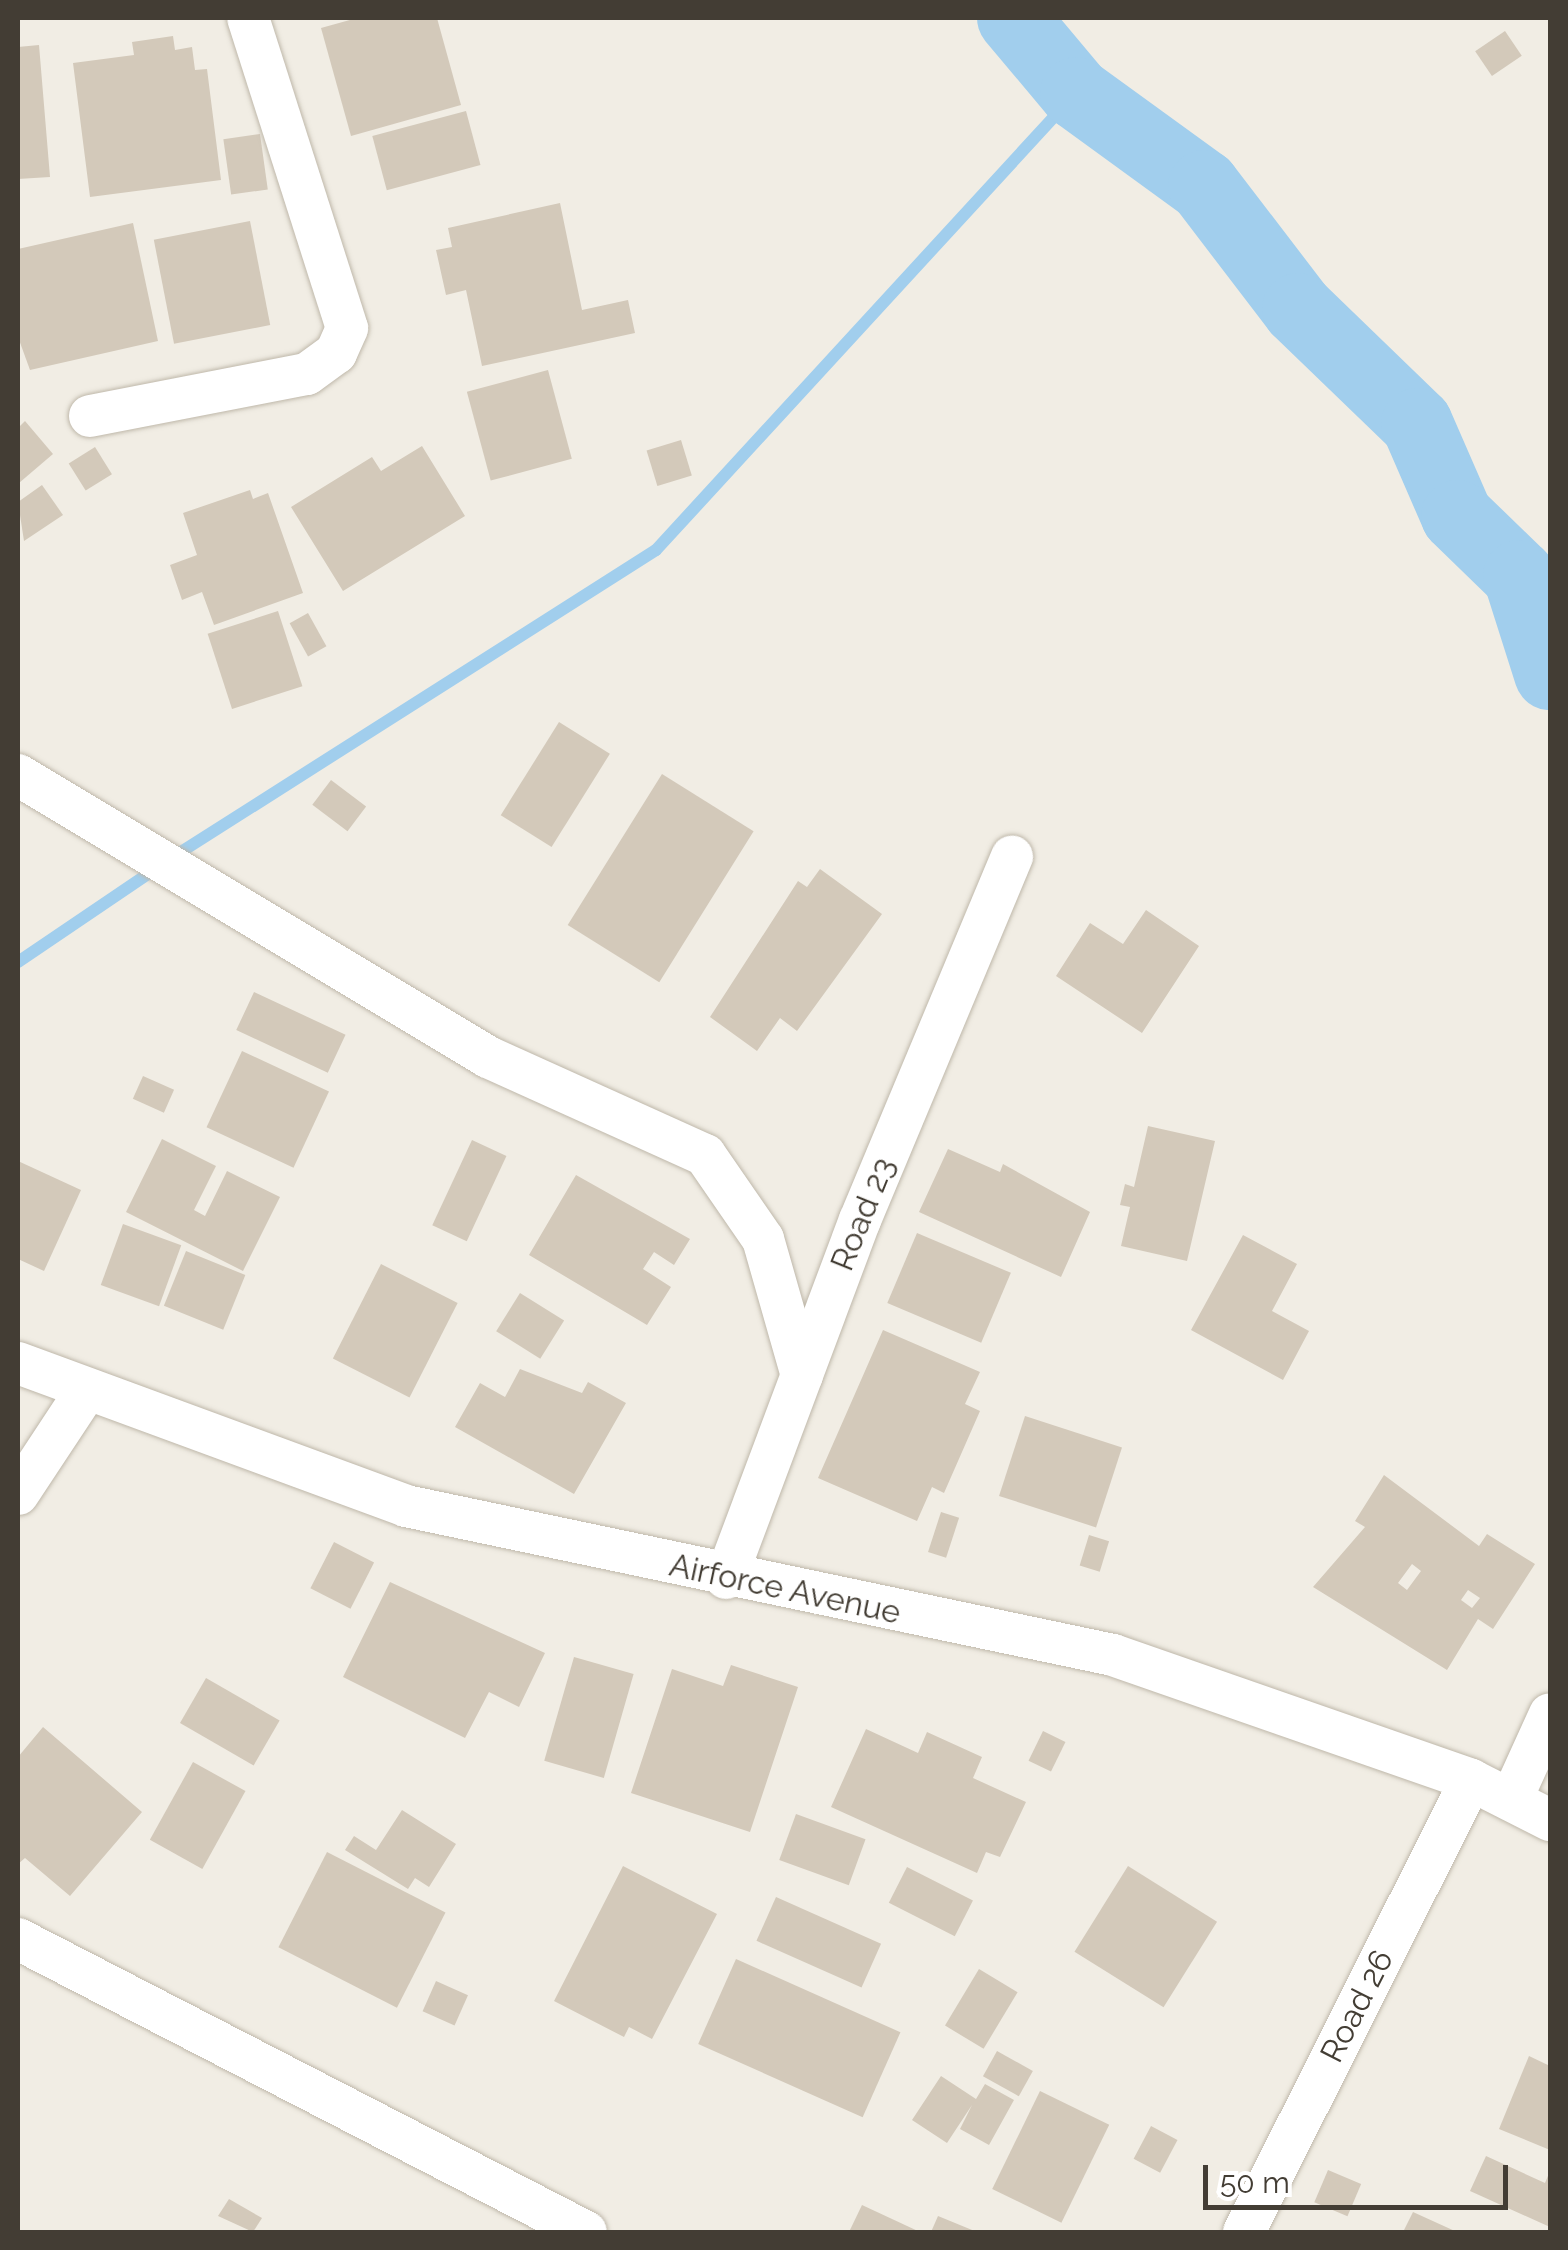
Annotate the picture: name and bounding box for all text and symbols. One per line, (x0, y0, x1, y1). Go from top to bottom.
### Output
street label: Road 23 (823, 1152, 903, 1276)
street label: Airforce Avenue (665, 1546, 905, 1632)
street label: Road 26 (1312, 1943, 1402, 2069)
scale bar (1208, 2145, 1513, 2207)
text: 50 m (1220, 2165, 1290, 2200)

